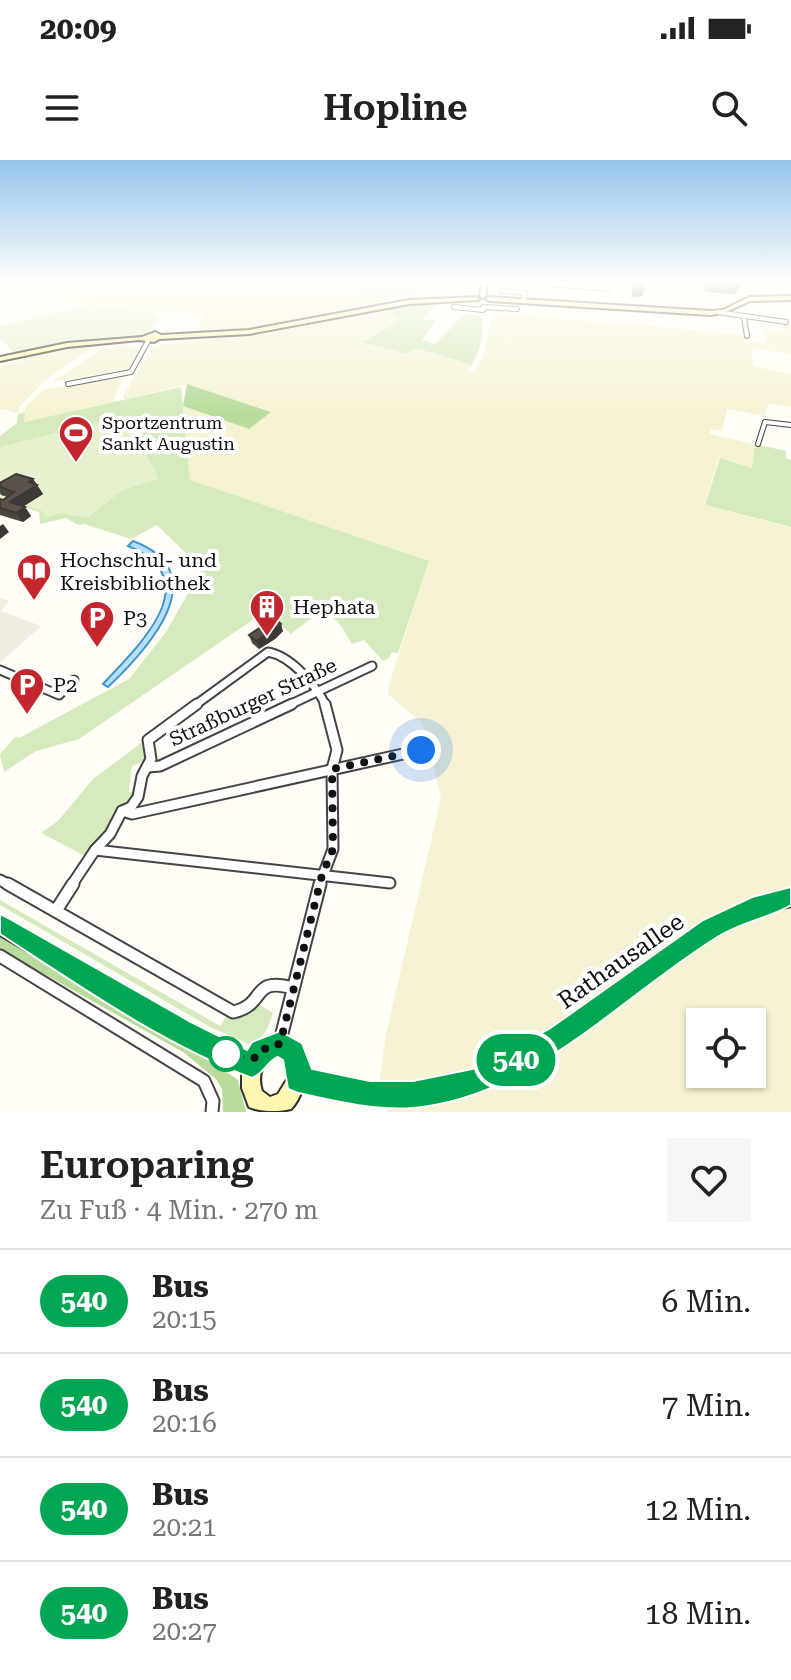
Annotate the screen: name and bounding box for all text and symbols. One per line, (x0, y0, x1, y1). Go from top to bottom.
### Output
text: 20:09 (40, 11, 117, 46)
icon: menu (40, 86, 84, 130)
icon: search (707, 86, 751, 130)
text: Hopline (323, 87, 468, 129)
place label: Sportzentrum Sankt Augustin (102, 412, 235, 454)
sports icon: Sportzentrum Sankt Augustin (57, 414, 95, 464)
place label: Hochschul- und Kreisbibliothek (60, 548, 217, 595)
library icon: Hochschul- und Kreisbibliothek (15, 552, 53, 602)
building icon: Hephata (248, 588, 286, 638)
place label: Hephata (293, 595, 375, 619)
parking icon: P3 (78, 599, 116, 649)
place label: P3 (123, 606, 147, 630)
street label: Straßburger Straße (166, 653, 340, 751)
parking icon: P2 (8, 666, 46, 716)
place label: P2 (53, 673, 77, 697)
your location (401, 730, 441, 770)
street label: Rathausallee (553, 907, 689, 1015)
map controls (686, 1008, 766, 1088)
button: locate (686, 1008, 766, 1088)
line badge: 540 (470, 1034, 562, 1086)
unlabelled marker (209, 1037, 243, 1071)
text: 540 (492, 1043, 540, 1076)
button: heart (667, 1138, 751, 1222)
text: Europaring (40, 1143, 254, 1187)
text: Zu Fuß · 4 Min. · 270 m (40, 1195, 318, 1225)
text: Bus (152, 1269, 209, 1304)
text: 540 (60, 1284, 108, 1317)
text: 6 Min. (661, 1284, 751, 1319)
text: 20:15 (152, 1304, 217, 1334)
text: Bus (152, 1373, 209, 1408)
text: 540 (60, 1388, 108, 1421)
text: 7 Min. (661, 1388, 751, 1423)
text: 20:16 (152, 1408, 217, 1438)
text: Bus (152, 1477, 209, 1512)
text: 540 (60, 1492, 108, 1525)
text: 12 Min. (645, 1492, 751, 1527)
text: 20:21 (152, 1512, 217, 1542)
text: Bus (152, 1581, 209, 1616)
text: 540 (60, 1596, 108, 1629)
text: 18 Min. (645, 1596, 751, 1631)
text: 20:27 (152, 1616, 217, 1646)

